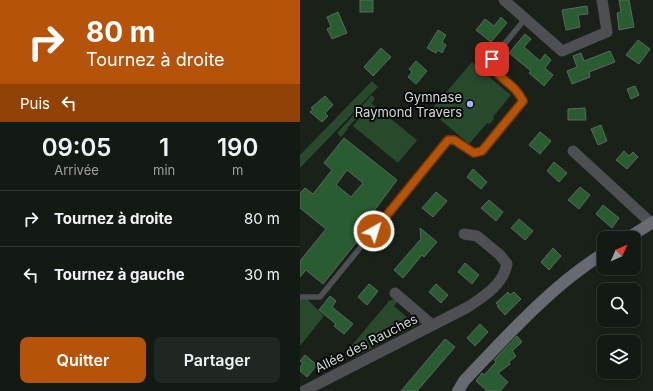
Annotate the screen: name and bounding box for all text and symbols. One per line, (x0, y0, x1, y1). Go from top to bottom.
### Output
text: 80 m (86, 15, 155, 49)
icon: right (20, 16, 72, 68)
pin (475, 42, 509, 76)
icon: arrive (481, 48, 503, 70)
text: Tournez à droite (86, 49, 225, 70)
place label: Gymnase Raymond Travers (355, 89, 462, 120)
icon: left (58, 92, 80, 114)
text: Puis (20, 94, 50, 113)
marker: Gymnase Raymond Travers (465, 99, 475, 109)
text: 09:05 (42, 133, 111, 162)
text: 1 (159, 133, 169, 162)
text: 190 (217, 133, 258, 162)
text: Arrivée (54, 162, 99, 178)
text: min (153, 162, 175, 178)
text: m (232, 162, 243, 178)
icon: right (20, 208, 42, 230)
text: Tournez à droite (54, 209, 173, 228)
text: 80 m (244, 209, 280, 228)
position arrow (353, 210, 395, 252)
north arrow (597, 231, 641, 275)
map controls (597, 231, 641, 379)
icon: left (20, 264, 42, 286)
text: Tournez à gauche (54, 265, 185, 284)
text: 30 m (244, 265, 280, 284)
button: search (597, 283, 641, 327)
street label: Allée des Rauches (312, 310, 420, 376)
button: layers (597, 335, 641, 379)
button: Quitter (20, 337, 146, 383)
button: Partager (154, 337, 280, 383)

